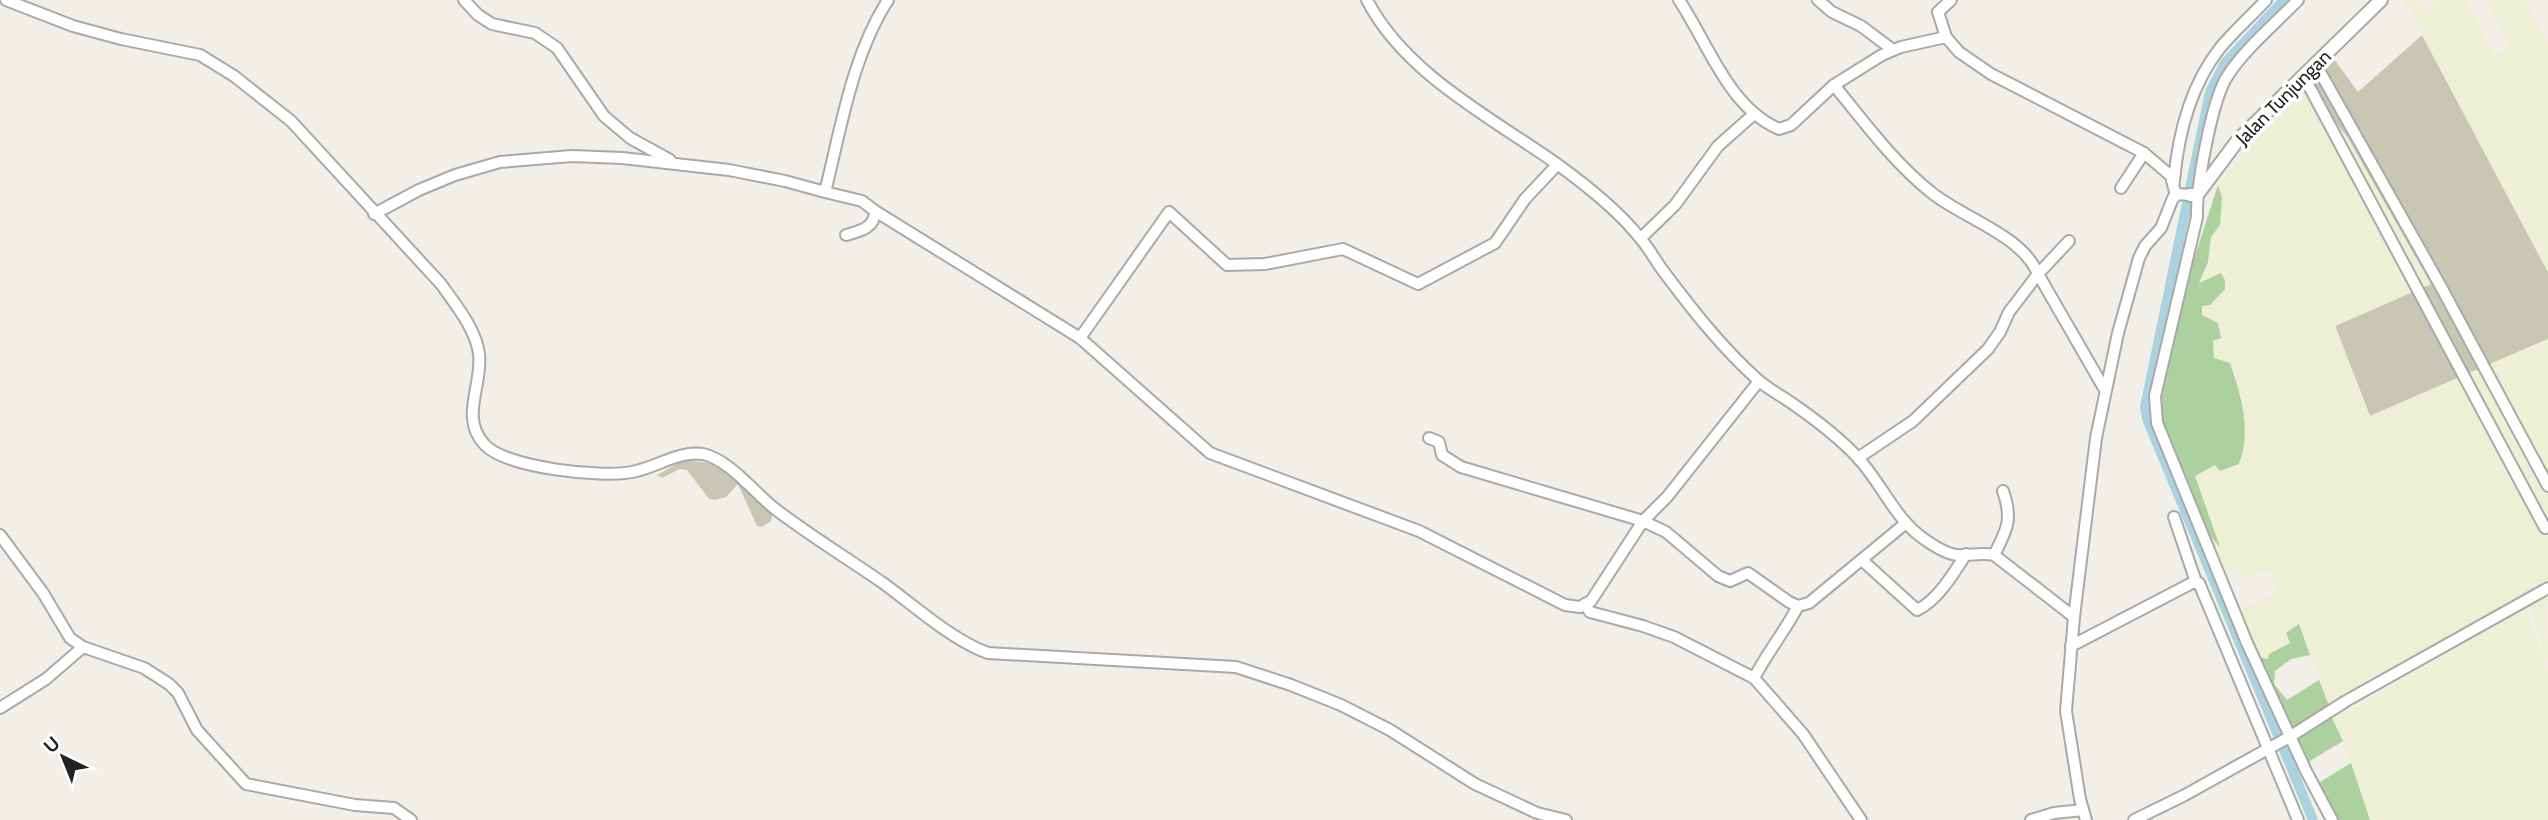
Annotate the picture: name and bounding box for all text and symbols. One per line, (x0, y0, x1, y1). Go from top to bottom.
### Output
street label: Jalan Tunjungan (2230, 45, 2336, 150)
north arrow (28, 722, 98, 792)
text: U (39, 732, 65, 758)

